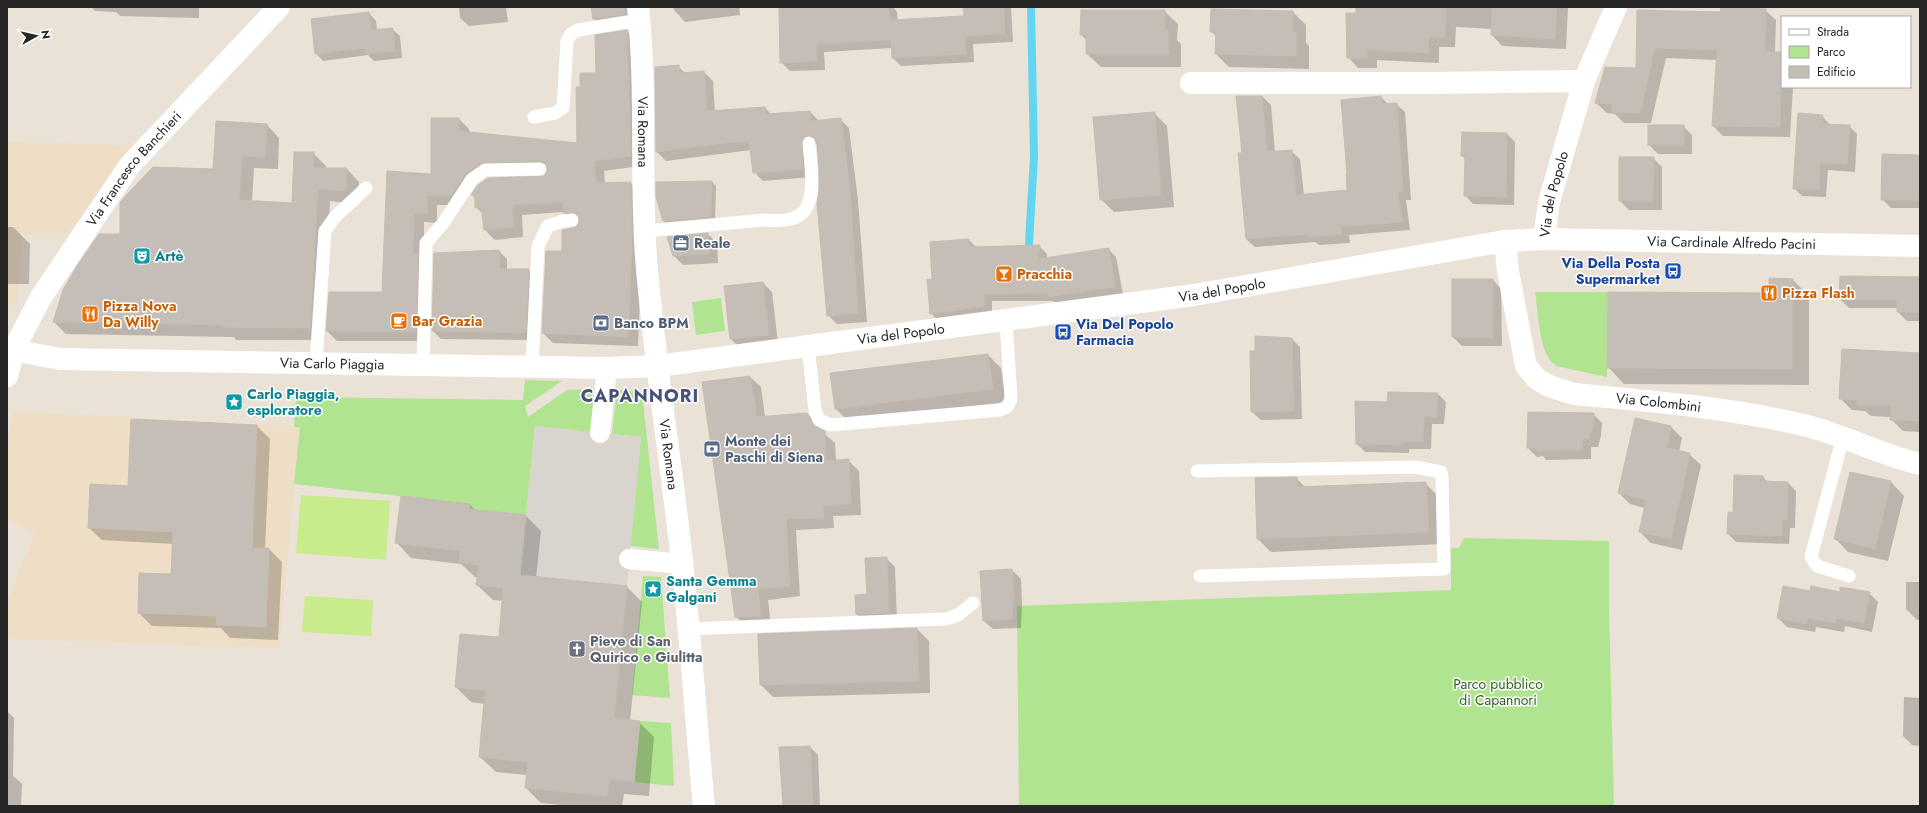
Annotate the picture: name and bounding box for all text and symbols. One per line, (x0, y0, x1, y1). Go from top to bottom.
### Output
north arrow (16, 16, 56, 56)
legend (1781, 16, 1911, 88)
text: Strada (1817, 23, 1849, 41)
text: N (37, 29, 54, 40)
text: Parco (1817, 43, 1846, 61)
text: Edificio (1817, 63, 1856, 81)
street label: Via Romana (633, 96, 653, 167)
street label: Via Francesco Banchieri (81, 107, 186, 230)
street label: Via del Popolo (1534, 148, 1573, 238)
street label: Via Cardinale Alfredo Pacini (1647, 231, 1816, 254)
office icon: Reale (671, 233, 691, 253)
place label: Reale (694, 233, 730, 253)
theatre icon: Artè (132, 246, 152, 266)
place label: Artè (154, 246, 184, 266)
place label: Via Della Posta Supermarket (1561, 253, 1661, 289)
bus stop icon: Via Della Posta Supermarket (1663, 261, 1683, 281)
bar icon: Pracchia (994, 264, 1014, 284)
place label: Pracchia (1017, 264, 1072, 284)
street label: Via del Popolo (1177, 273, 1267, 307)
restaurant icon: Pizza Flash (1759, 283, 1779, 303)
place label: Pizza Flash (1782, 283, 1855, 303)
place label: Pizza Nova Da Willy (103, 296, 176, 332)
restaurant icon: Pizza Nova Da Willy (80, 304, 100, 324)
cafe icon: Bar Grazia (389, 311, 409, 331)
place label: Bar Grazia (412, 311, 482, 331)
bank icon: Banco BPM (591, 313, 611, 333)
place label: Banco BPM (614, 313, 689, 333)
place label: Via Del Popolo Farmacia (1075, 314, 1174, 350)
street label: Via del Popolo (856, 318, 946, 349)
bus stop icon: Via Del Popolo Farmacia (1053, 322, 1073, 342)
street label: Via Carlo Piaggia (280, 353, 384, 374)
district label: CAPANNORI (581, 383, 699, 409)
place label: Carlo Piaggia, esploratore (247, 384, 340, 420)
street label: Via Colombini (1615, 388, 1702, 417)
place icon: Carlo Piaggia, esploratore (224, 392, 244, 412)
street label: Via Romana (654, 418, 683, 491)
place label: Monte dei Paschi di Siena (725, 431, 823, 467)
bank icon: Monte dei Paschi di Siena (702, 439, 722, 459)
place label: Santa Gemma Galgani (666, 571, 756, 607)
place icon: Santa Gemma Galgani (643, 579, 663, 599)
place label: Pieve di San Quirico e Giulitta (590, 631, 703, 667)
church icon: Pieve di San Quirico e Giulitta (567, 639, 587, 659)
park label: Parco pubblico di Capannori (1453, 674, 1543, 710)

